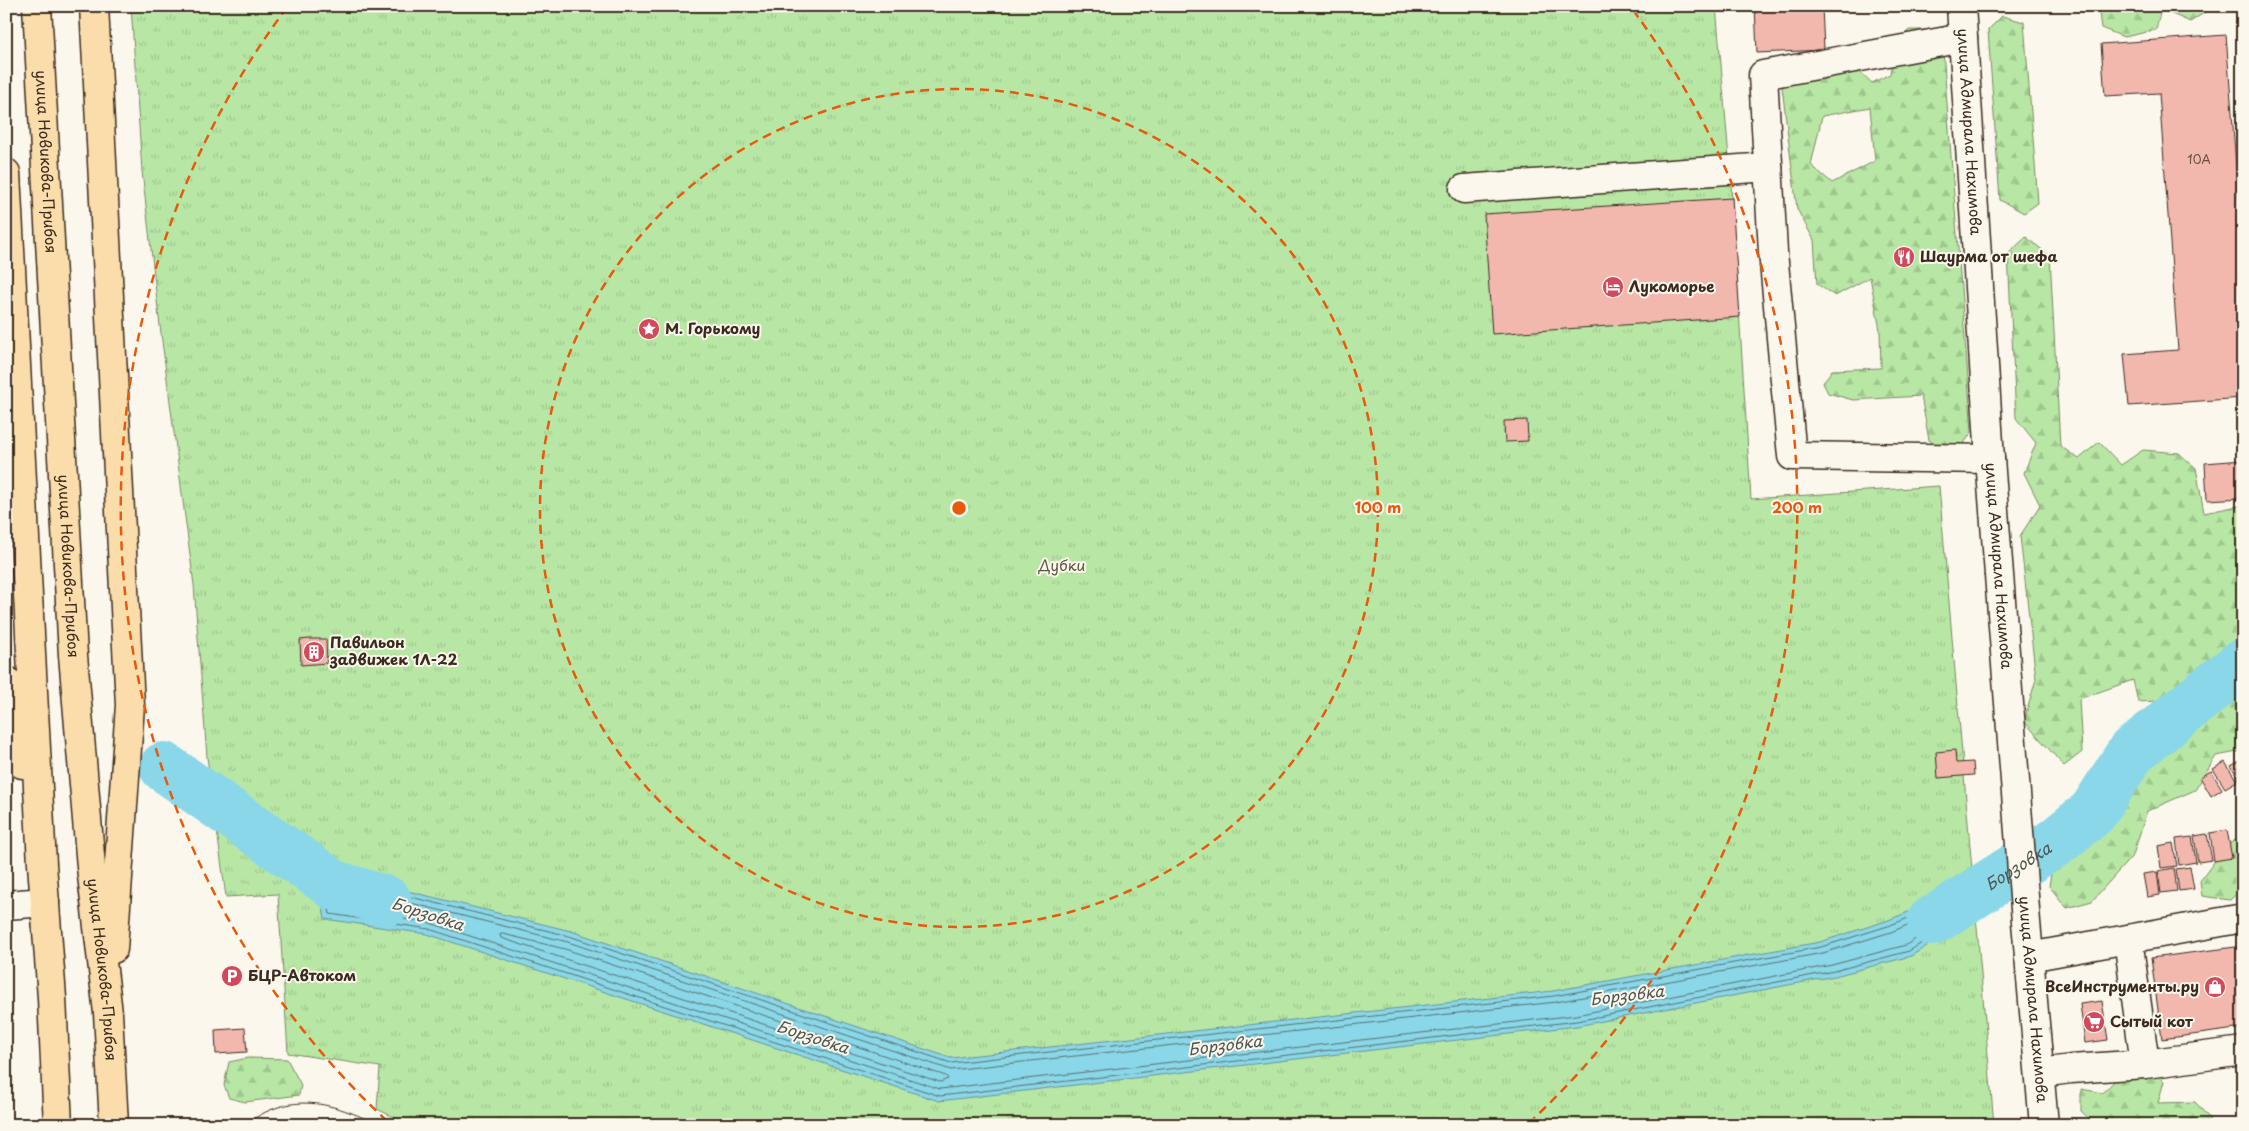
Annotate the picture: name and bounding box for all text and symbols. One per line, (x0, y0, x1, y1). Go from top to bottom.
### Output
street label: улица Адмирала Нахимова (1952, 28, 1989, 236)
street label: улица Новикова-Прибоя (31, 69, 64, 254)
house number: 10А (2187, 150, 2211, 168)
place label: Шаурма от шефа (1920, 244, 2058, 267)
restaurant icon: Шаурма от шефа (1892, 245, 1916, 269)
place label: Лукоморье (1629, 274, 1714, 297)
hotel icon: Лукоморье (1601, 275, 1625, 299)
place label: М. Горькому (665, 316, 760, 339)
place icon: М. Горькому (637, 317, 661, 341)
street label: улица Адмирала Нахимова (1980, 461, 2019, 670)
street label: улица Новикова-Прибоя (53, 474, 86, 658)
text: 100 m (1355, 495, 1401, 518)
text: 200 m (1772, 495, 1822, 518)
centre of rings (950, 499, 968, 517)
park label: Дубки (1038, 553, 1085, 576)
place label: Павильон задвижек 1Л-22 (329, 630, 458, 670)
building icon: Павильон задвижек 1Л-22 (302, 640, 326, 664)
water label: Борзовка (1980, 835, 2056, 895)
street label: улица Новикова-Прибоя (82, 877, 124, 1061)
water label: Борзовка (389, 890, 468, 936)
street label: улица Адмирала Нахимова (2014, 895, 2055, 1104)
place label: БЦР-Автоком (248, 963, 356, 986)
parking icon: БЦР-Автоком (220, 964, 244, 988)
place label: ВсеИнструменты.ру (2045, 974, 2199, 997)
shop icon: ВсеИнструменты.ру (2203, 975, 2227, 999)
water label: Борзовка (1589, 977, 1666, 1010)
place label: Сытый кот (2110, 1009, 2194, 1032)
supermarket icon: Сытый кот (2082, 1010, 2106, 1034)
water label: Борзовка (774, 1013, 853, 1059)
water label: Борзовка (1187, 1027, 1264, 1060)

